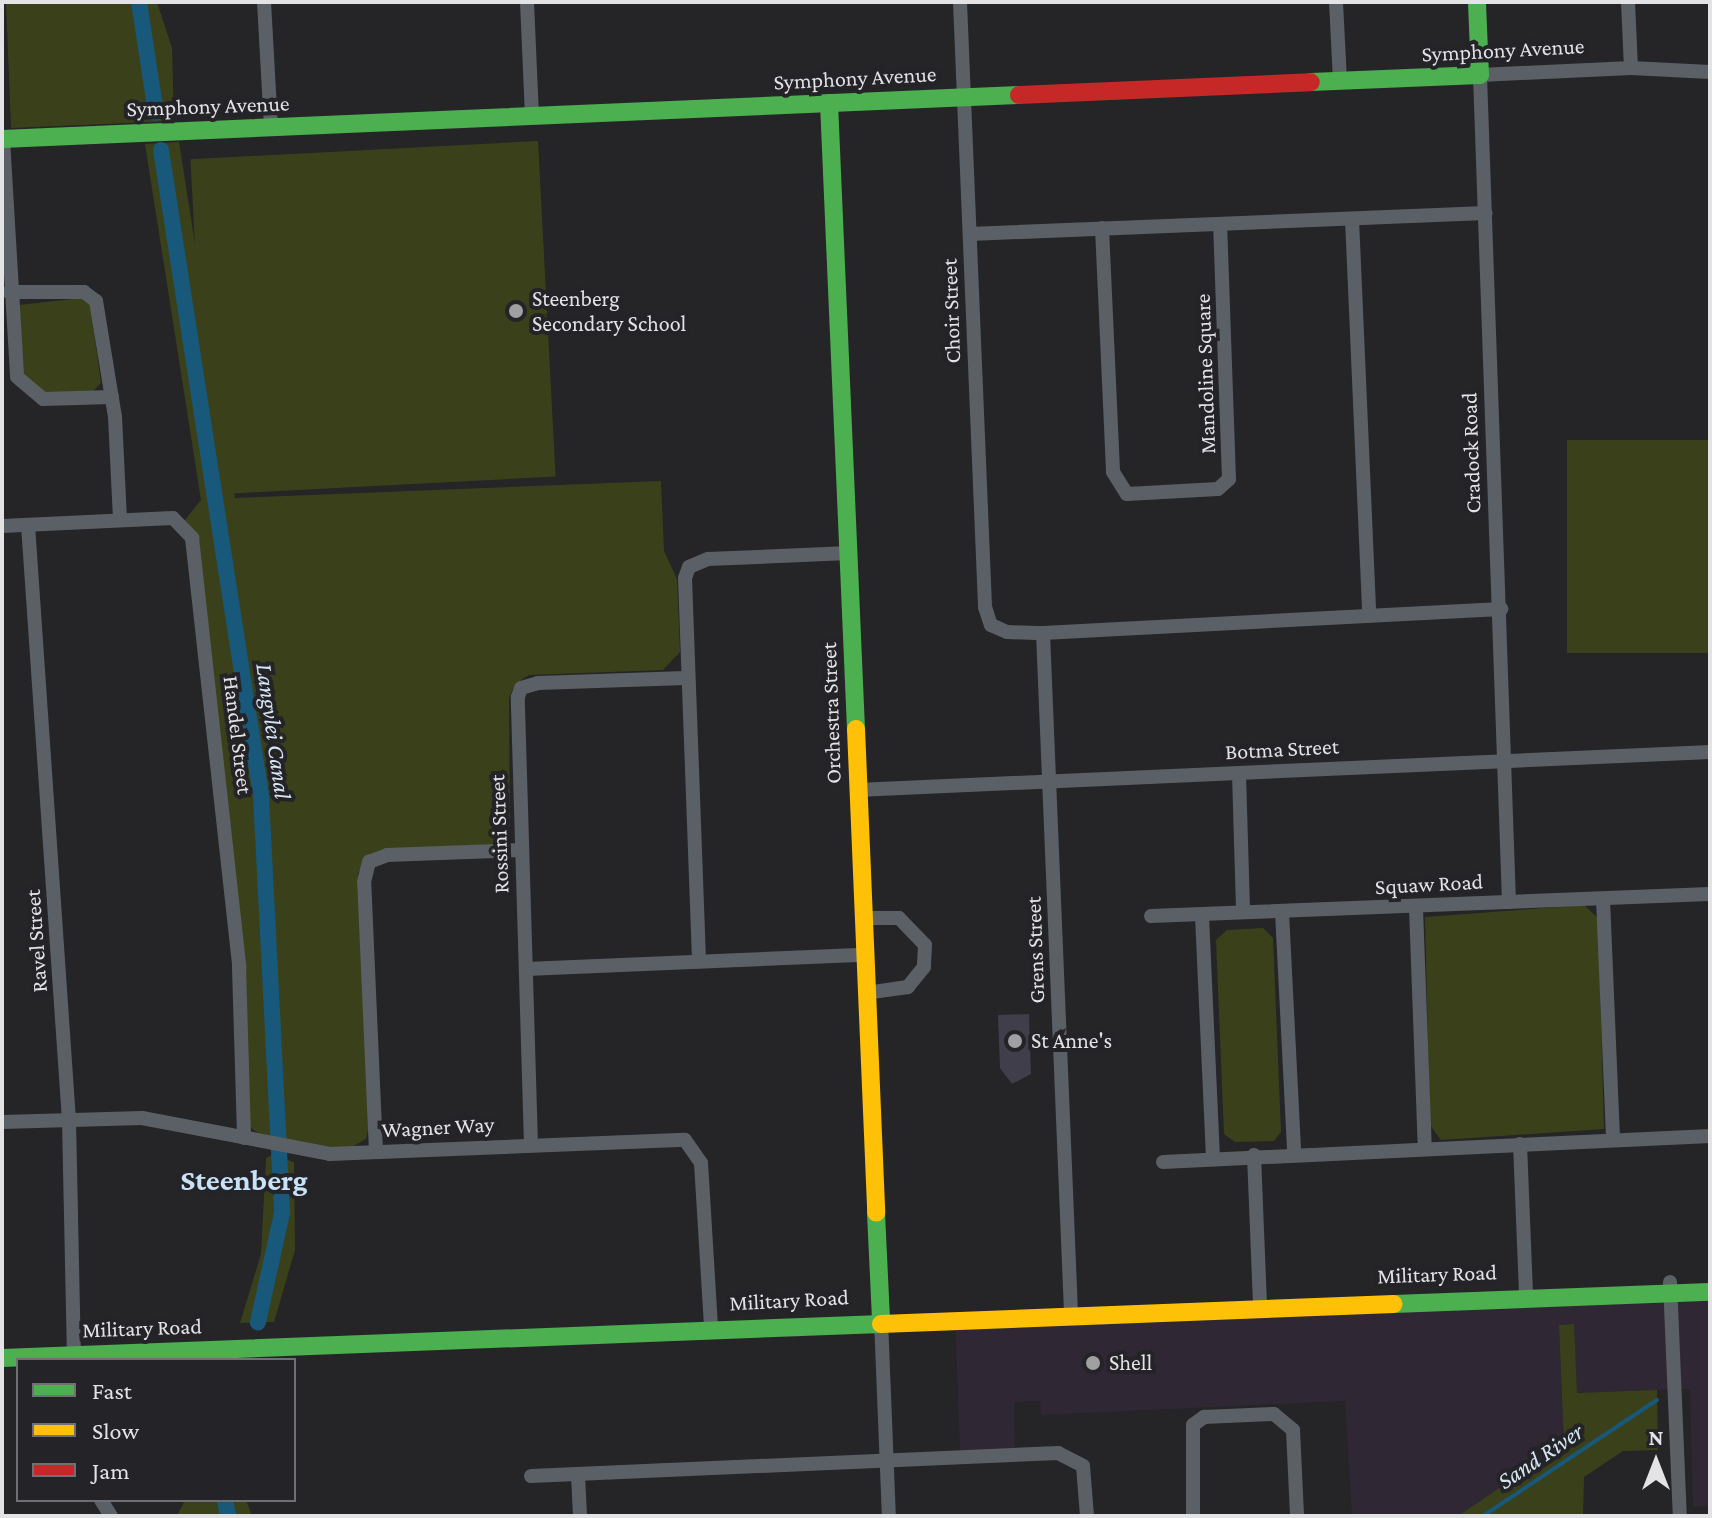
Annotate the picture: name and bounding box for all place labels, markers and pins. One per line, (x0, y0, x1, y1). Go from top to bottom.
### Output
place label: Steenberg Secondary School (532, 285, 686, 336)
marker: Steenberg Secondary School (507, 302, 525, 320)
place label: St Anne's (1031, 1028, 1112, 1054)
marker: St Anne's (1006, 1032, 1024, 1050)
place label: Shell (1109, 1350, 1152, 1376)
marker: Shell (1084, 1354, 1102, 1372)

